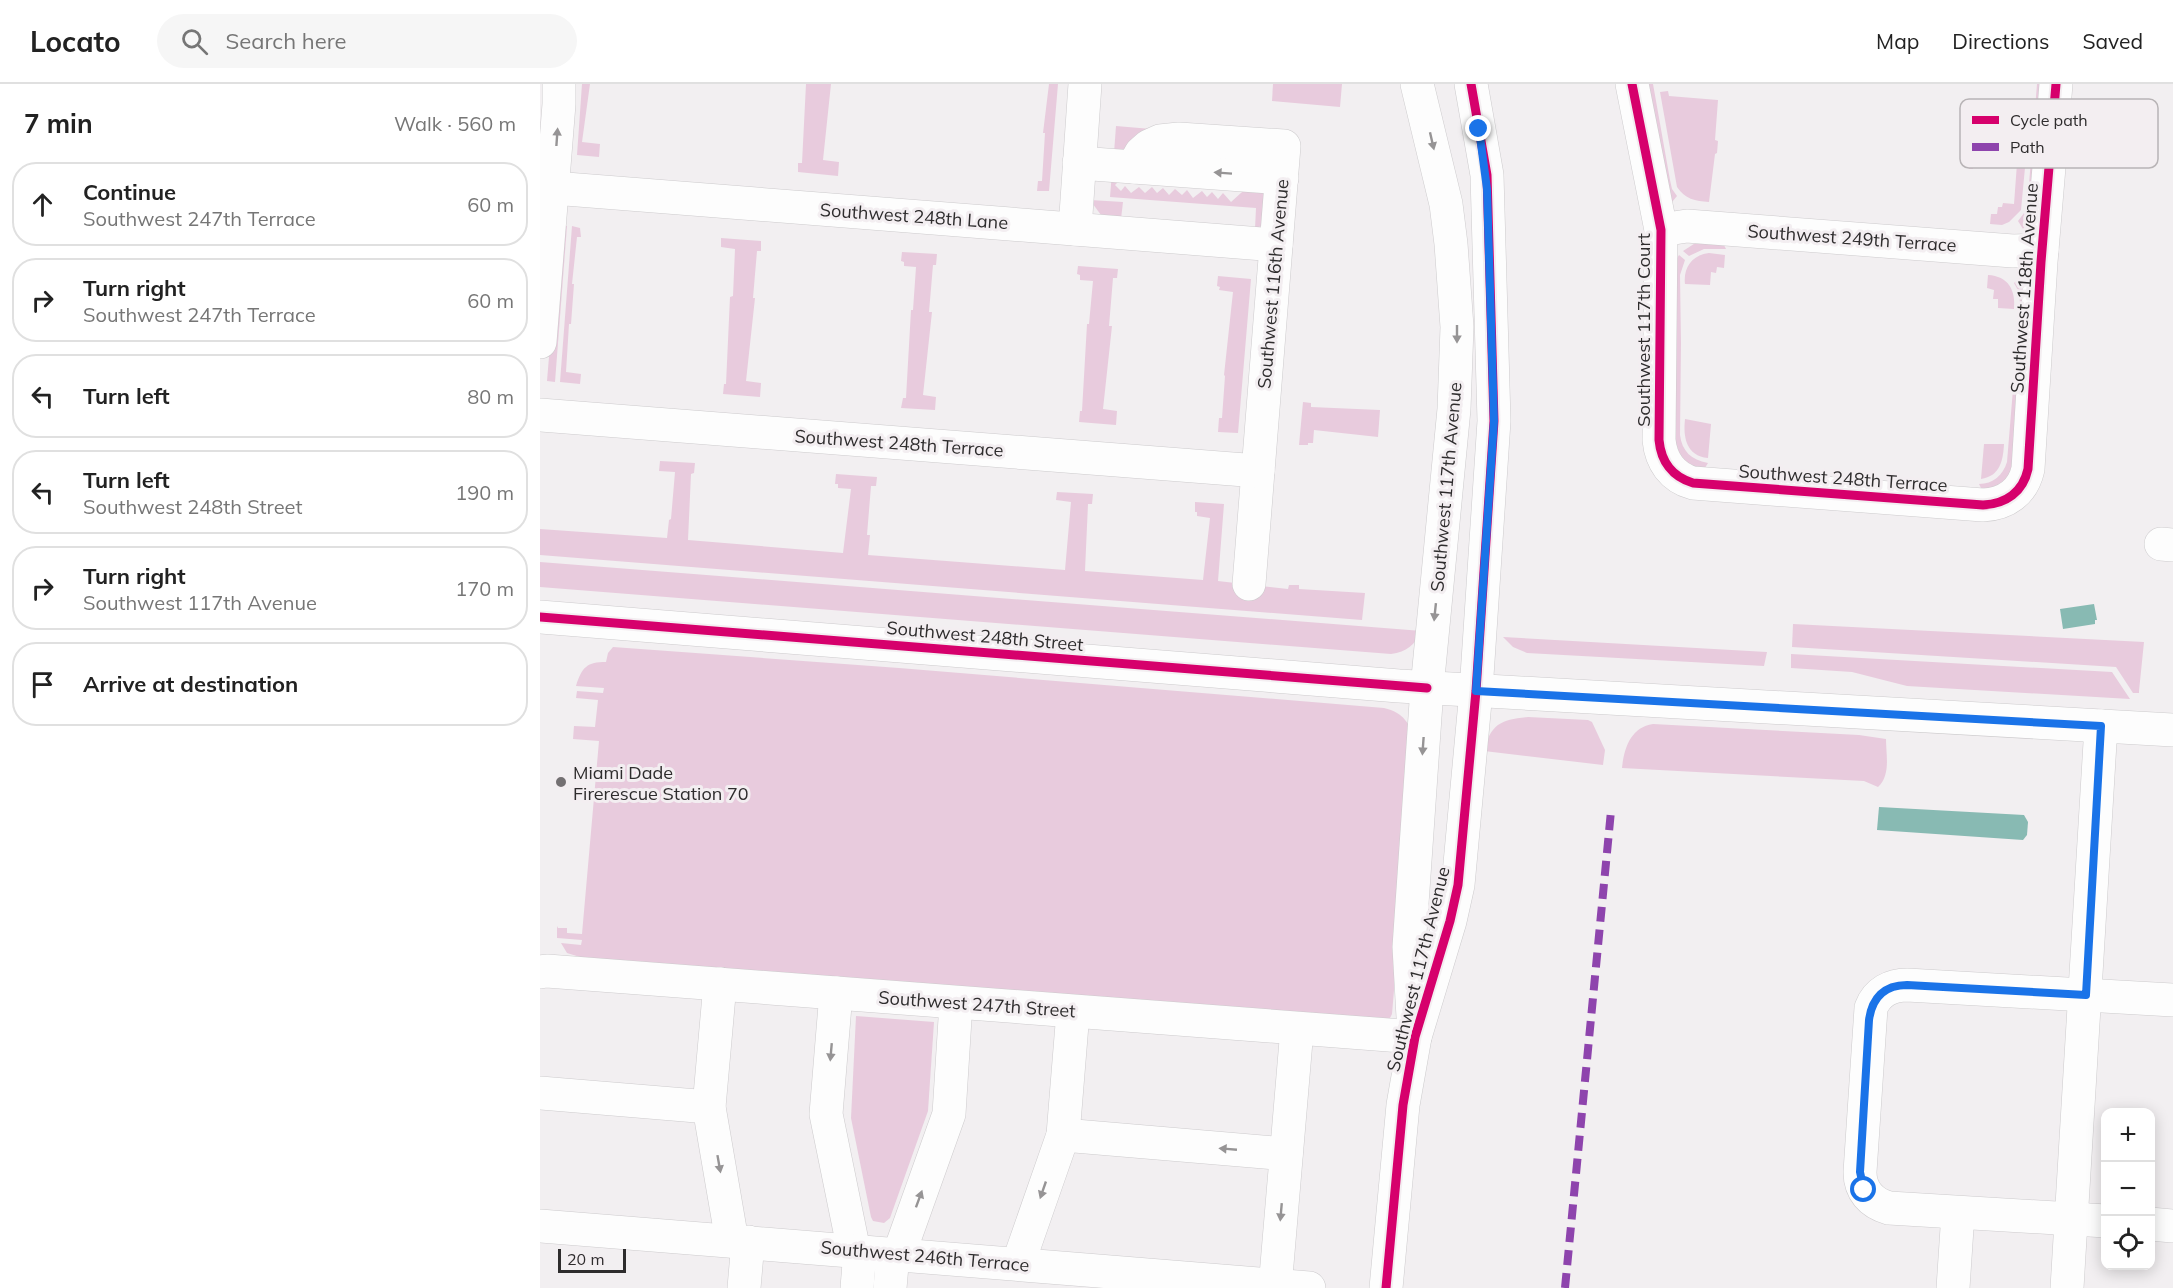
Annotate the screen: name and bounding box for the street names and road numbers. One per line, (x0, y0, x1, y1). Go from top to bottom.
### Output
street label: Southwest 116th Avenue (1252, 178, 1294, 390)
street label: Southwest 118th Avenue (2005, 182, 2043, 394)
street label: Southwest 248th Lane (819, 198, 1009, 234)
street label: Southwest 249th Terrace (1747, 219, 1957, 257)
street label: Southwest 117th Court (1632, 233, 1655, 427)
street label: Southwest 117th Avenue (1425, 381, 1467, 593)
street label: Southwest 248th Terrace (794, 424, 1004, 462)
street label: Southwest 248th Terrace (1738, 459, 1948, 497)
street label: Southwest 248th Street (886, 616, 1084, 656)
street label: Southwest 117th Avenue (1381, 864, 1455, 1074)
street label: Southwest 247th Street (878, 986, 1076, 1022)
street label: Southwest 246th Terrace (820, 1235, 1030, 1277)

